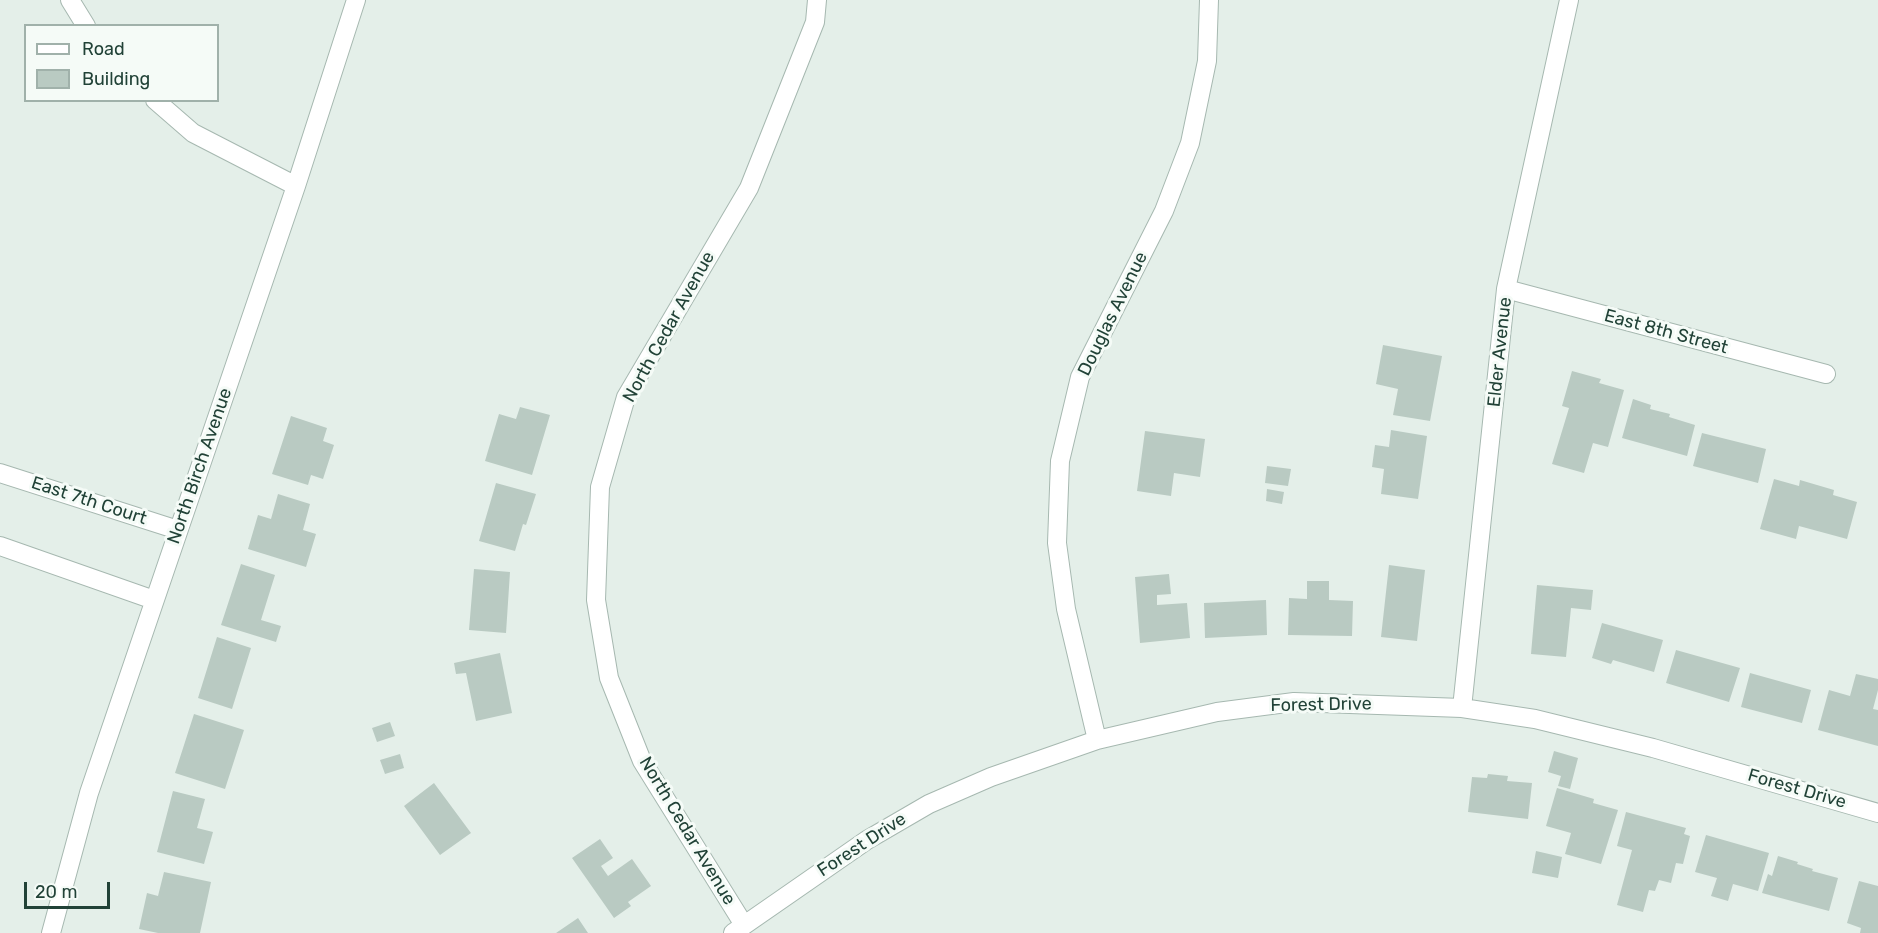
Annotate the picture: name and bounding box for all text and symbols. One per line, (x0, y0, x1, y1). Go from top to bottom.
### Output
legend (24, 24, 219, 102)
text: Road (82, 38, 125, 60)
text: Building (82, 68, 150, 90)
street label: North Cedar Avenue (619, 248, 719, 406)
street label: Douglas Avenue (1074, 248, 1152, 380)
street label: Elder Avenue (1483, 296, 1517, 408)
street label: East 8th Street (1602, 305, 1730, 359)
street label: North Birch Avenue (163, 385, 237, 547)
street label: East 7th Court (29, 472, 149, 530)
street label: Forest Drive (1270, 693, 1372, 717)
street label: North Cedar Avenue (634, 753, 740, 909)
street label: Forest Drive (1745, 765, 1849, 813)
street label: Forest Drive (814, 808, 910, 882)
scale bar (27, 870, 112, 908)
text: 20 m (35, 881, 77, 903)

